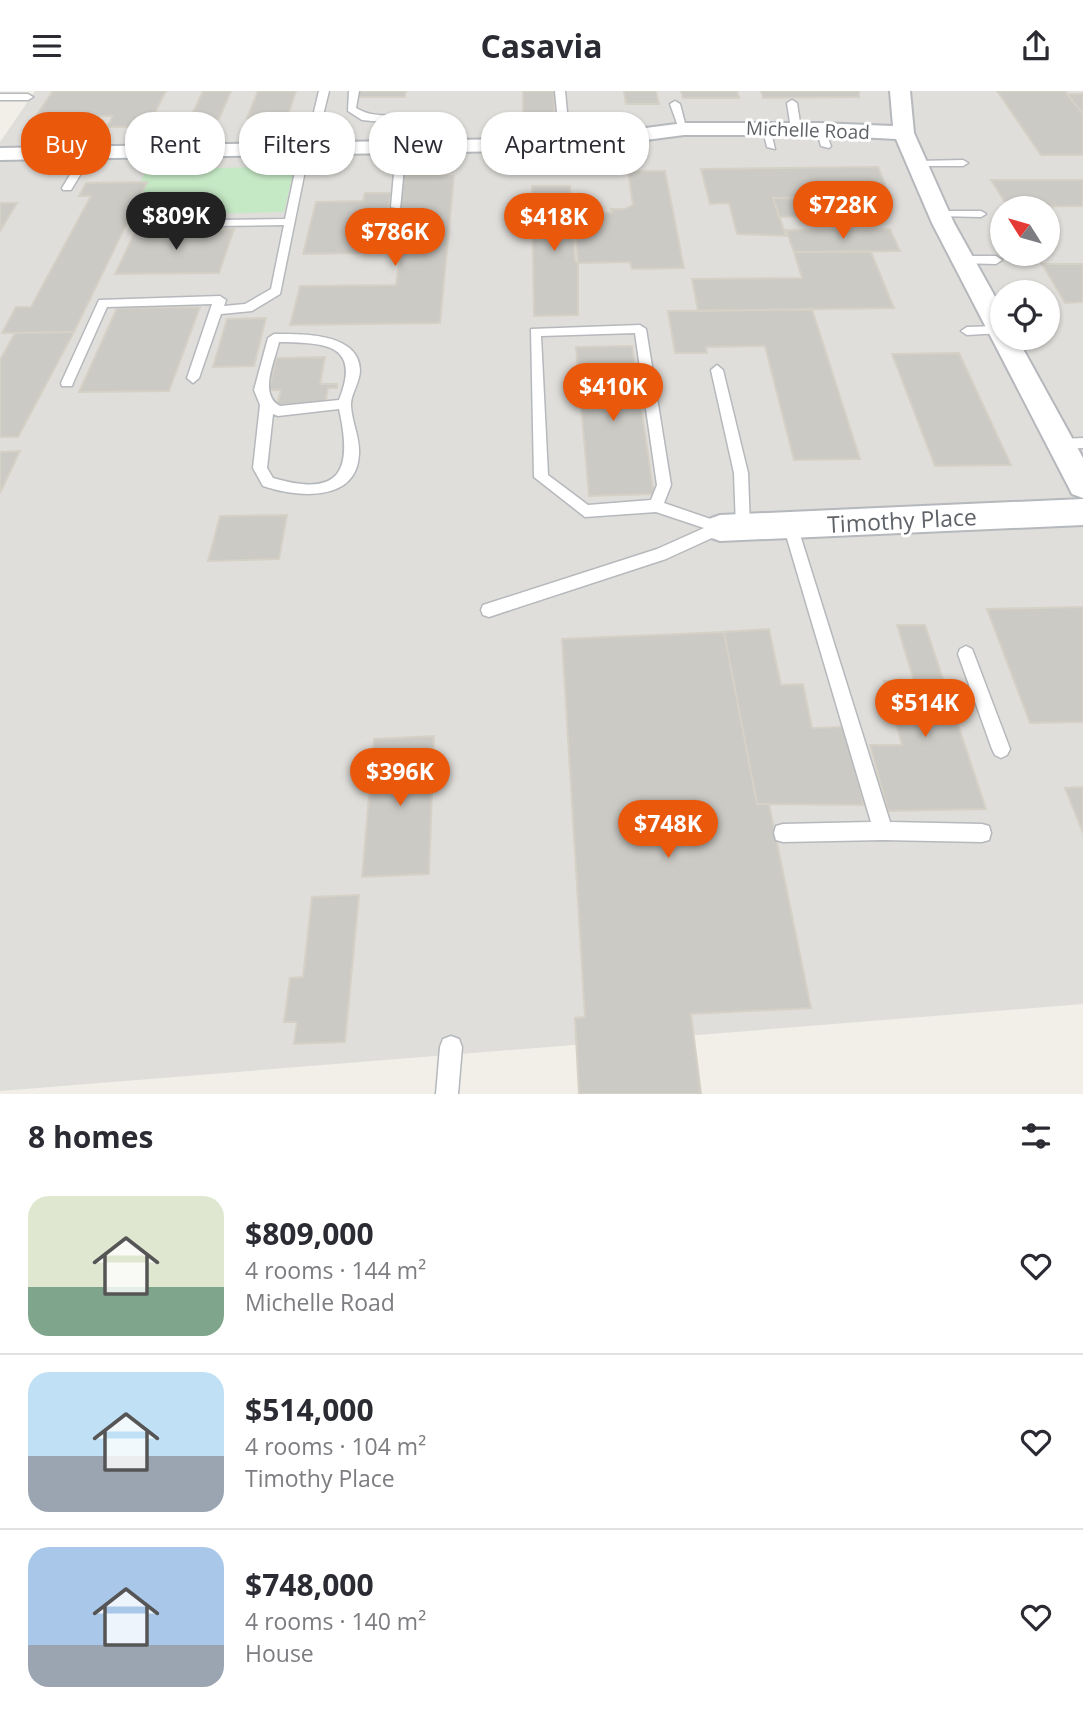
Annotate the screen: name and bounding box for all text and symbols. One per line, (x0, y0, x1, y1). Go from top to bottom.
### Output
text: Casavia (480, 24, 603, 67)
icon: menu (28, 27, 66, 65)
icon: share (1017, 27, 1055, 65)
chip: Buy (21, 112, 111, 175)
chip: Rent (125, 112, 225, 175)
chip: Filters (239, 112, 355, 175)
chip: New (369, 112, 467, 175)
chip: Apartment (481, 112, 649, 175)
street label: Michelle Road (746, 115, 870, 145)
pin: $728K (794, 181, 892, 241)
text: $728K (809, 188, 877, 220)
pin: $809K (127, 193, 225, 252)
pin: $418K (505, 193, 603, 253)
north arrow (990, 196, 1060, 266)
map controls (990, 196, 1060, 350)
text: $809K (142, 199, 210, 231)
text: $418K (520, 200, 588, 232)
pin: $786K (346, 209, 444, 268)
text: $786K (361, 215, 429, 247)
button: locate (990, 280, 1060, 350)
pin: $410K (564, 363, 662, 423)
text: $410K (579, 370, 647, 402)
street label: Timothy Place (826, 500, 978, 540)
pin: $514K (876, 679, 974, 739)
text: $514K (891, 686, 959, 718)
pin: $396K (351, 749, 449, 808)
text: $396K (366, 755, 434, 787)
pin: $748K (619, 801, 717, 860)
text: $748K (634, 807, 702, 839)
text: 8 homes (28, 1116, 153, 1157)
icon: filters (1017, 1117, 1055, 1155)
text: $809,000 (245, 1213, 374, 1254)
icon: home (84, 1224, 168, 1308)
icon: heart (1017, 1247, 1055, 1285)
text: 4 rooms · 144 m² (245, 1254, 426, 1286)
text: Michelle Road (245, 1286, 395, 1318)
text: $514,000 (245, 1389, 374, 1430)
icon: home (84, 1400, 168, 1484)
icon: heart (1017, 1423, 1055, 1461)
text: 4 rooms · 104 m² (245, 1430, 426, 1462)
text: Timothy Place (245, 1462, 395, 1494)
text: $748,000 (245, 1564, 374, 1605)
icon: home (84, 1575, 168, 1659)
icon: heart (1017, 1598, 1055, 1636)
text: 4 rooms · 140 m² (245, 1605, 426, 1637)
text: House (245, 1637, 314, 1669)

